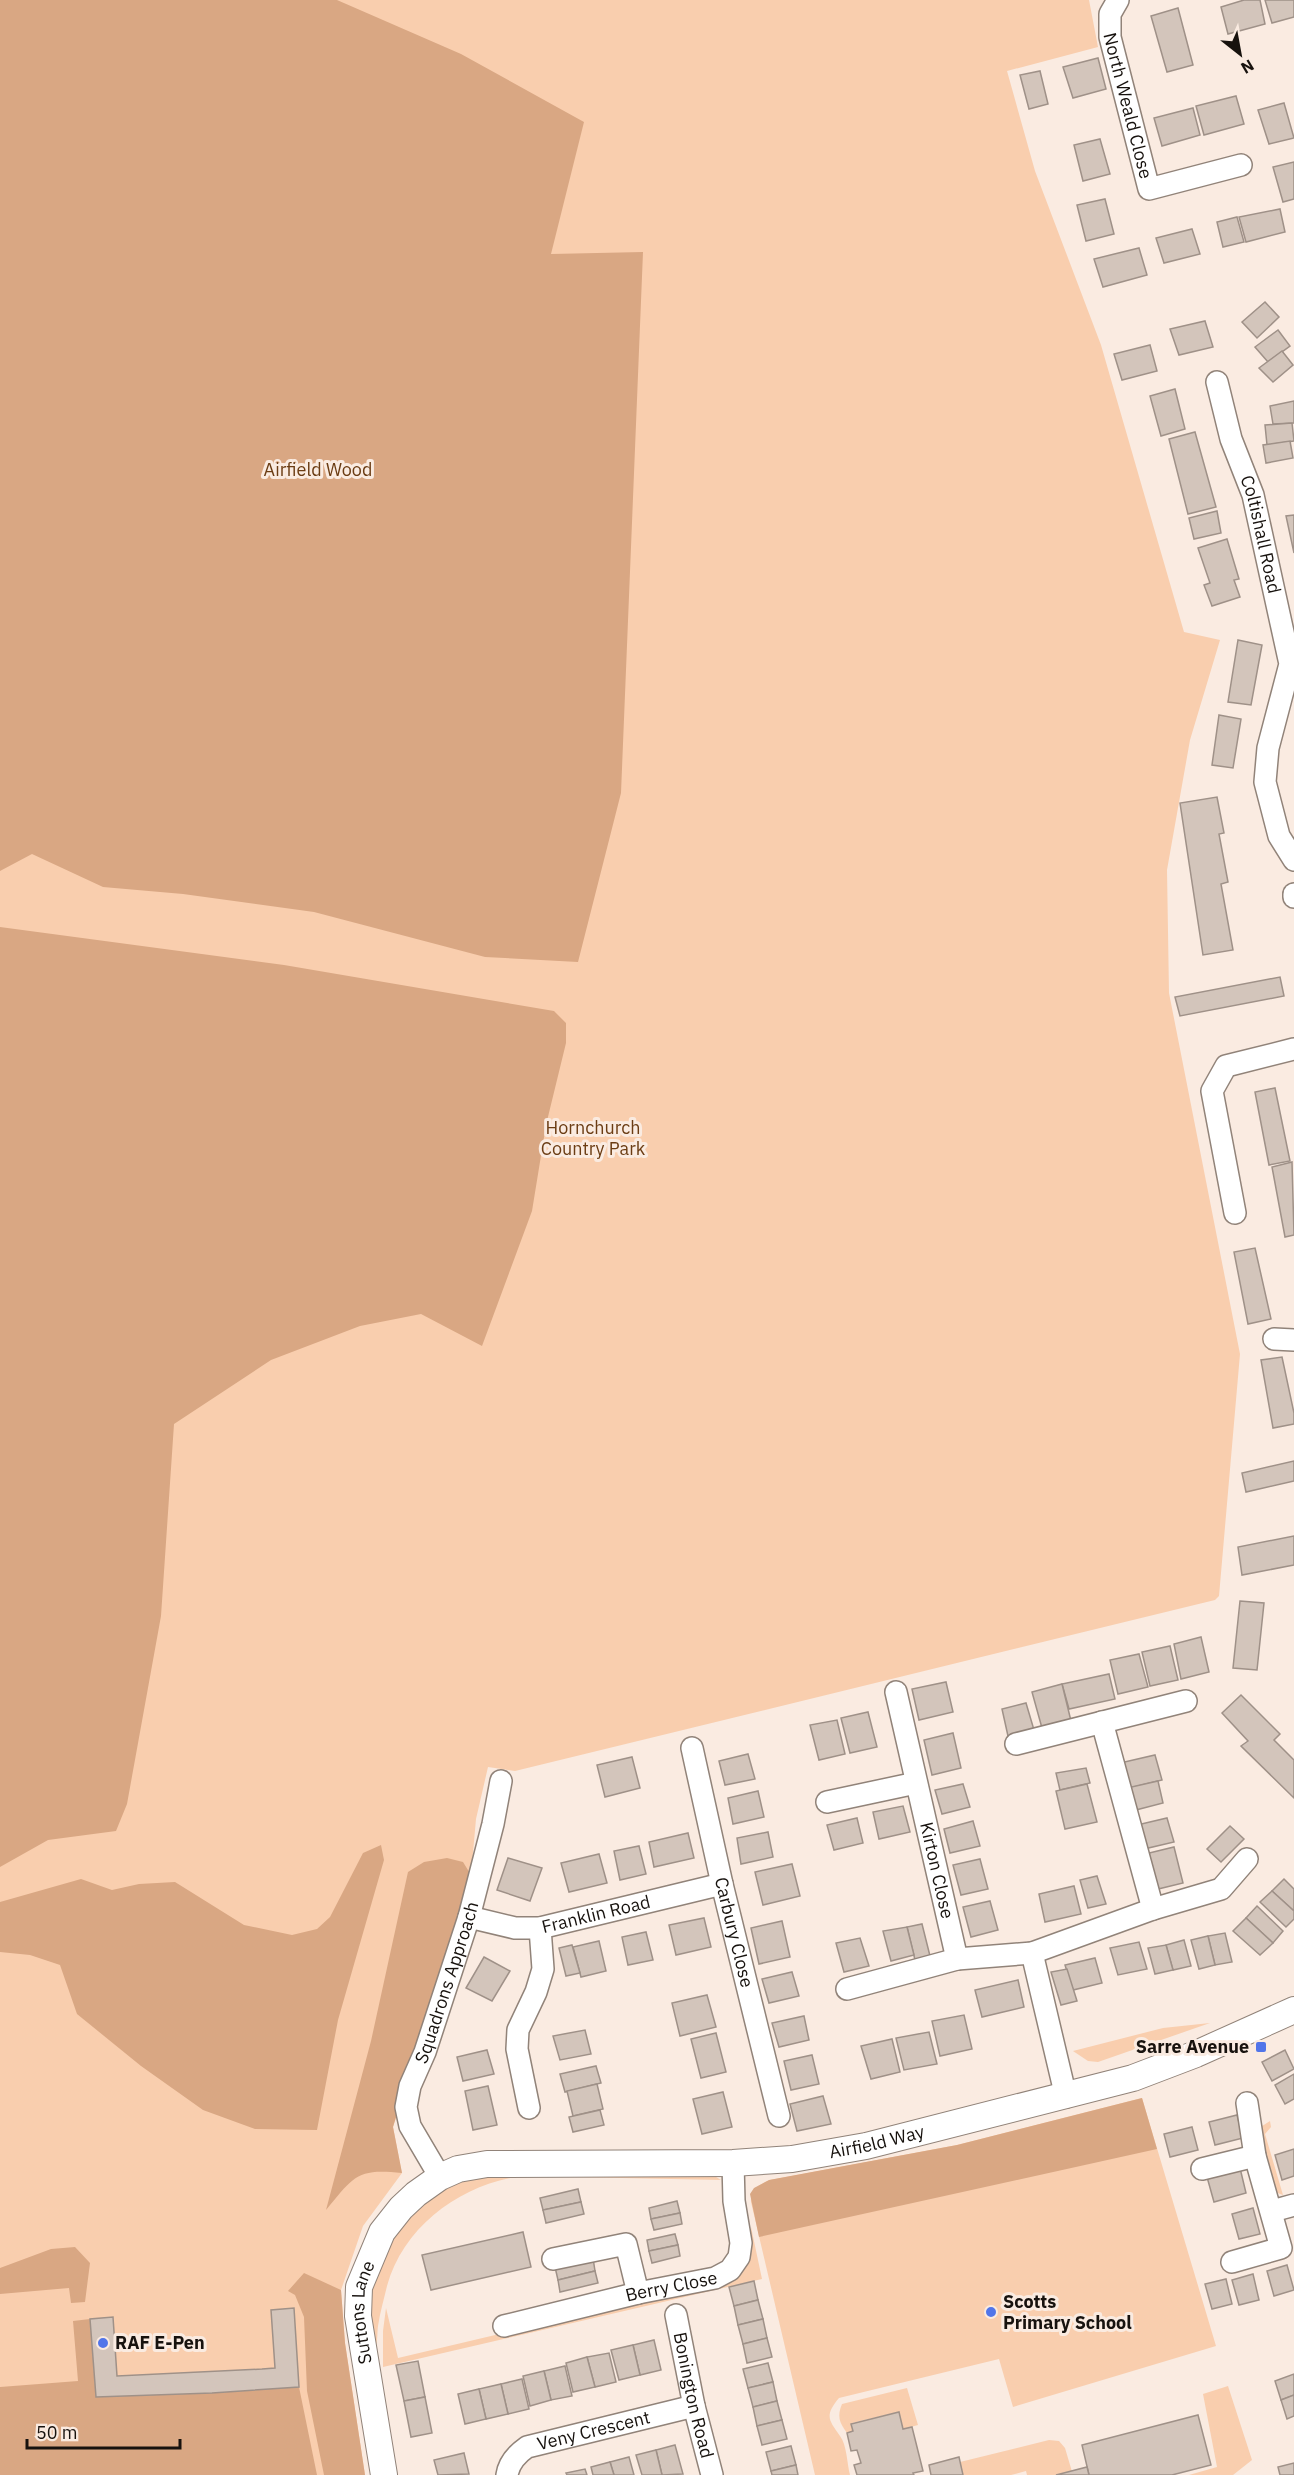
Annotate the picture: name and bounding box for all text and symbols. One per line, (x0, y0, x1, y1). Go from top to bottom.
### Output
north arrow (1210, 24, 1270, 84)
street label: North Weald Close (1098, 30, 1158, 181)
text: N (1238, 55, 1258, 78)
park label: Airfield Wood (264, 458, 372, 481)
street label: Coltishall Road (1235, 472, 1286, 596)
park label: Hornchurch Country Park (541, 1116, 646, 1160)
street label: Kirton Close (915, 1820, 959, 1921)
street label: Carbury Close (710, 1875, 759, 1990)
street label: Franklin Road (539, 1890, 653, 1938)
street label: Squadrons Approach (409, 1899, 484, 2067)
place label: Sarre Avenue (1136, 2035, 1249, 2058)
marker: Sarre Avenue (1254, 2040, 1268, 2054)
street label: Airfield Way (827, 2120, 927, 2163)
street label: Suttons Lane (345, 2257, 380, 2366)
street label: Berry Close (623, 2266, 719, 2307)
place label: Scotts Primary School (1003, 2290, 1132, 2334)
marker: Scotts Primary School (984, 2305, 998, 2319)
street label: Bonington Road (669, 2330, 719, 2461)
place label: RAF E-Pen (115, 2331, 205, 2354)
marker: RAF E-Pen (96, 2336, 110, 2350)
street label: Veny Crescent (535, 2405, 652, 2455)
scale bar (27, 2412, 180, 2450)
text: 50 m (36, 2421, 78, 2444)

